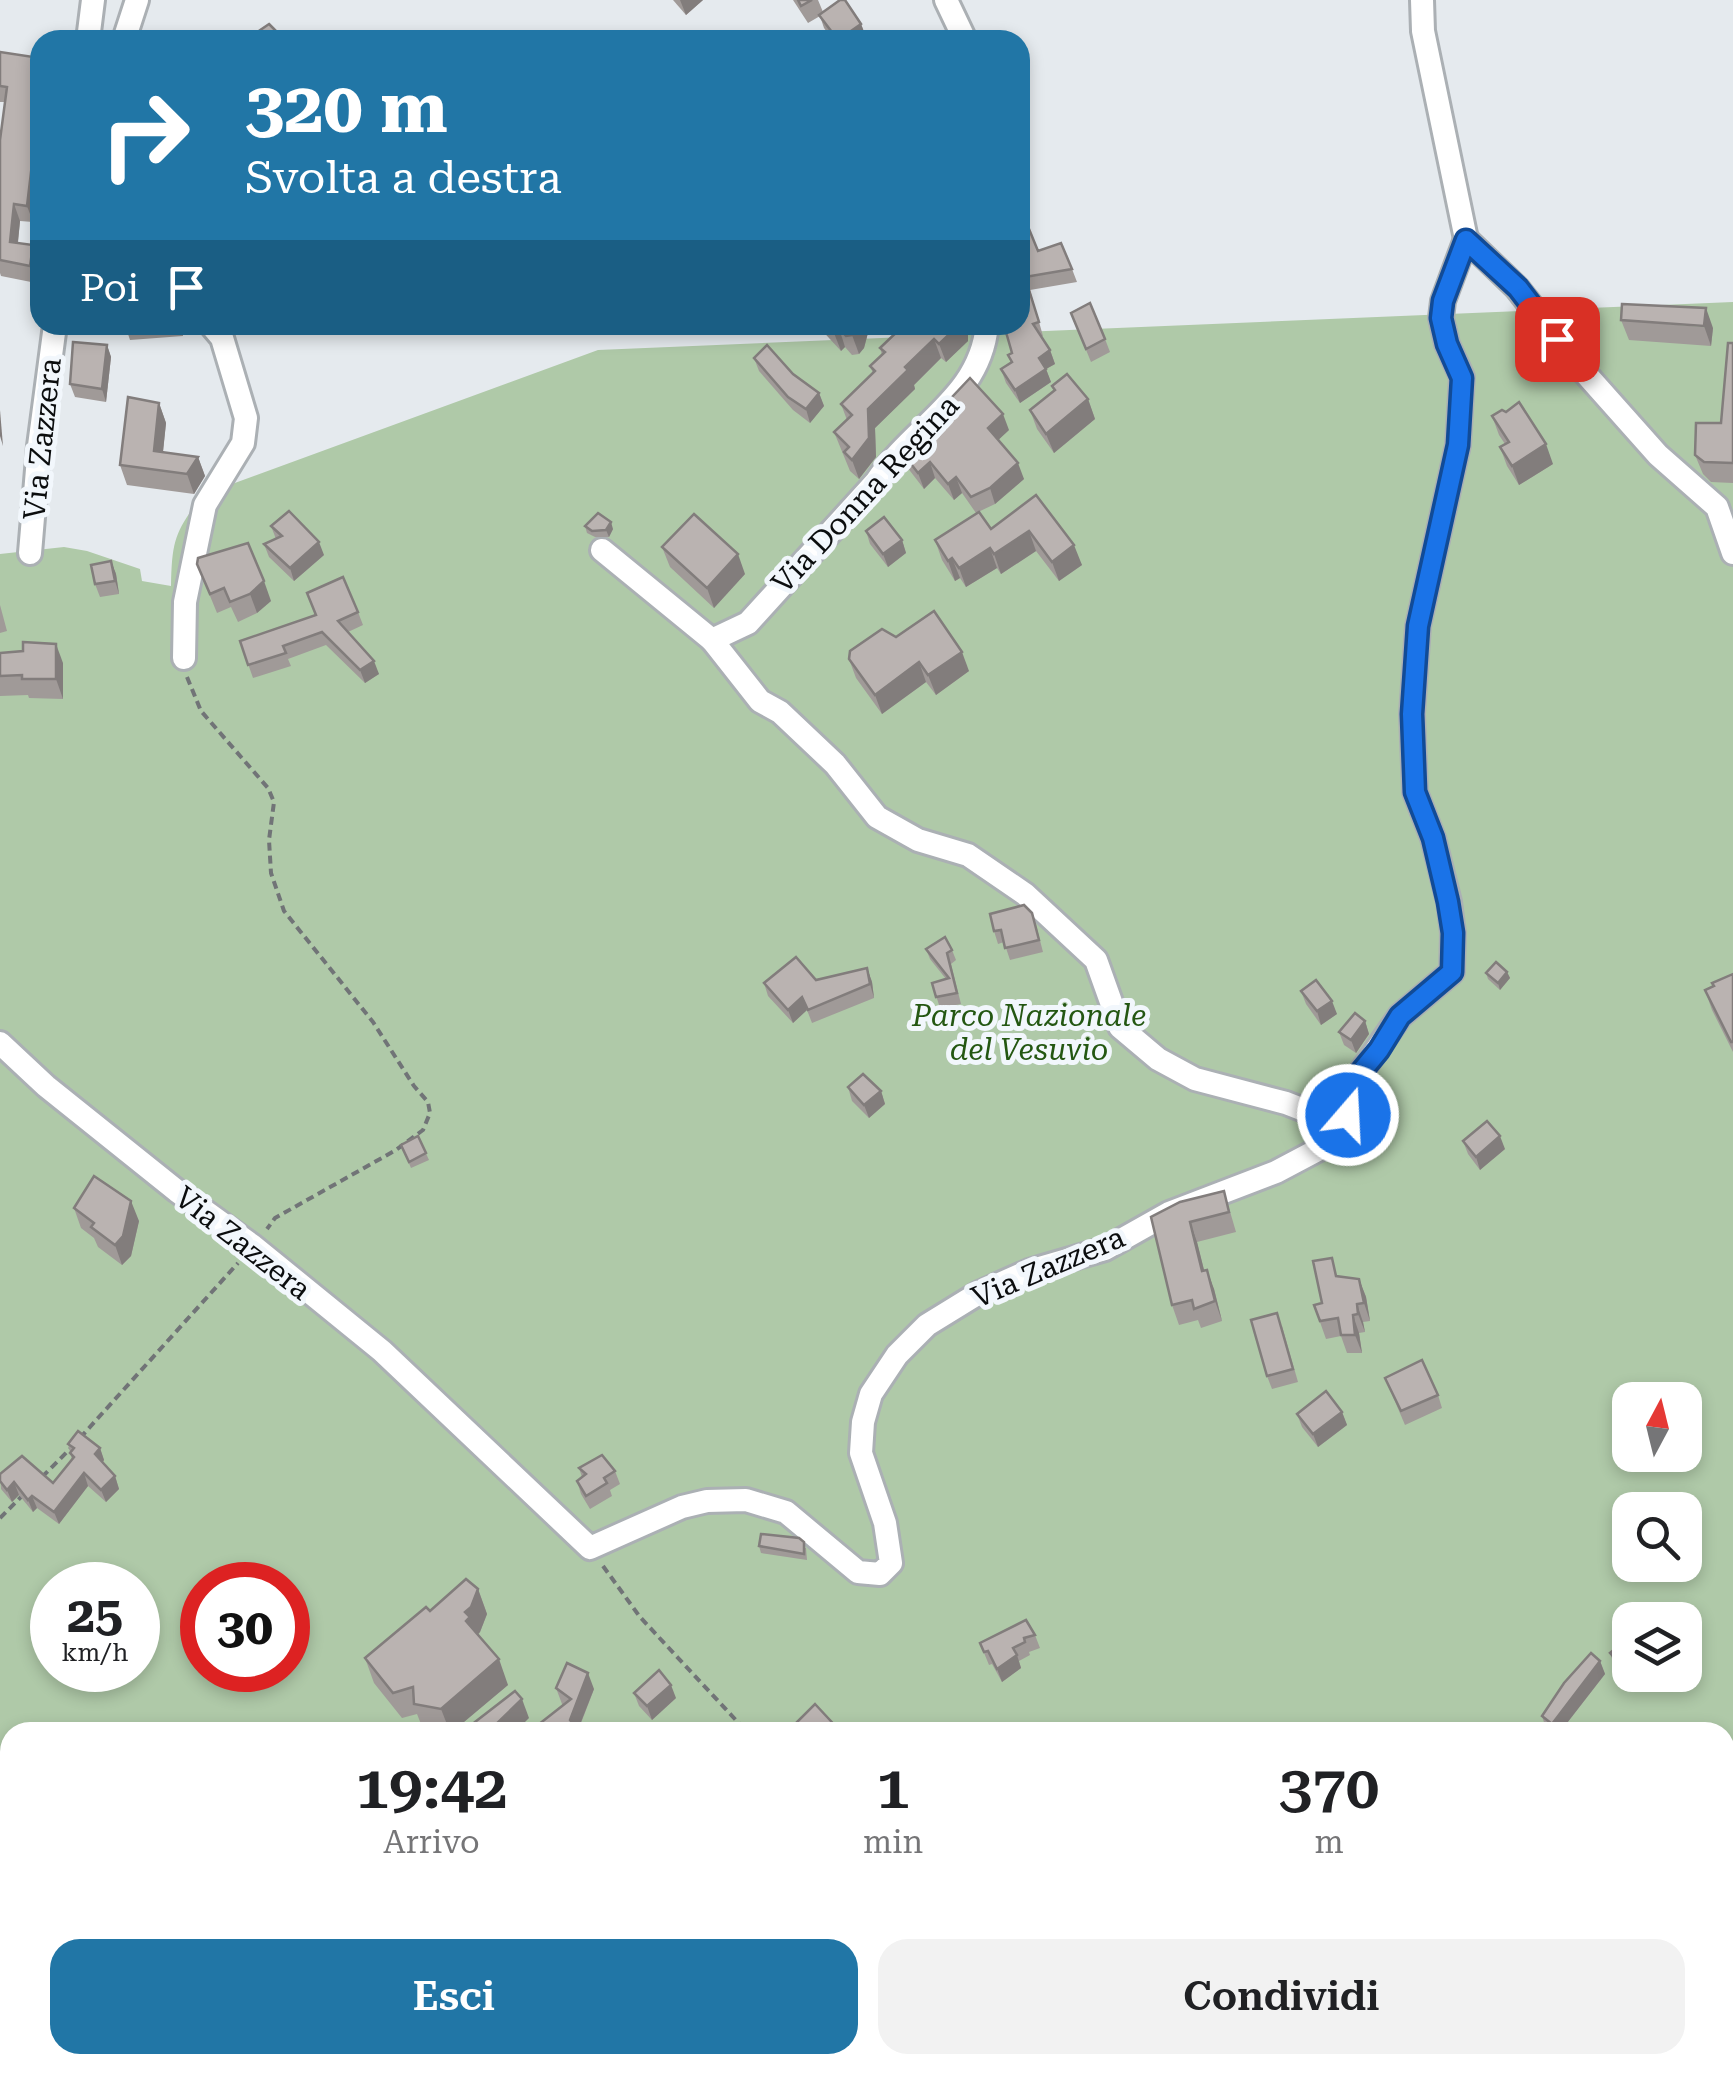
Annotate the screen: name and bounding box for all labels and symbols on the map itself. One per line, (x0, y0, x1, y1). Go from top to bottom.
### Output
pin (1515, 297, 1600, 382)
street label: Via Zazzera (16, 356, 68, 522)
street label: Via Donna Regina (764, 388, 966, 600)
park label: Parco Nazionale del Vesuvio (911, 998, 1146, 1067)
position arrow (1296, 1063, 1400, 1167)
street label: Via Zazzera (168, 1179, 318, 1307)
street label: Via Zazzera (966, 1219, 1130, 1315)
north arrow (1612, 1382, 1702, 1472)
speed limit sign: 30 (180, 1562, 310, 1692)

